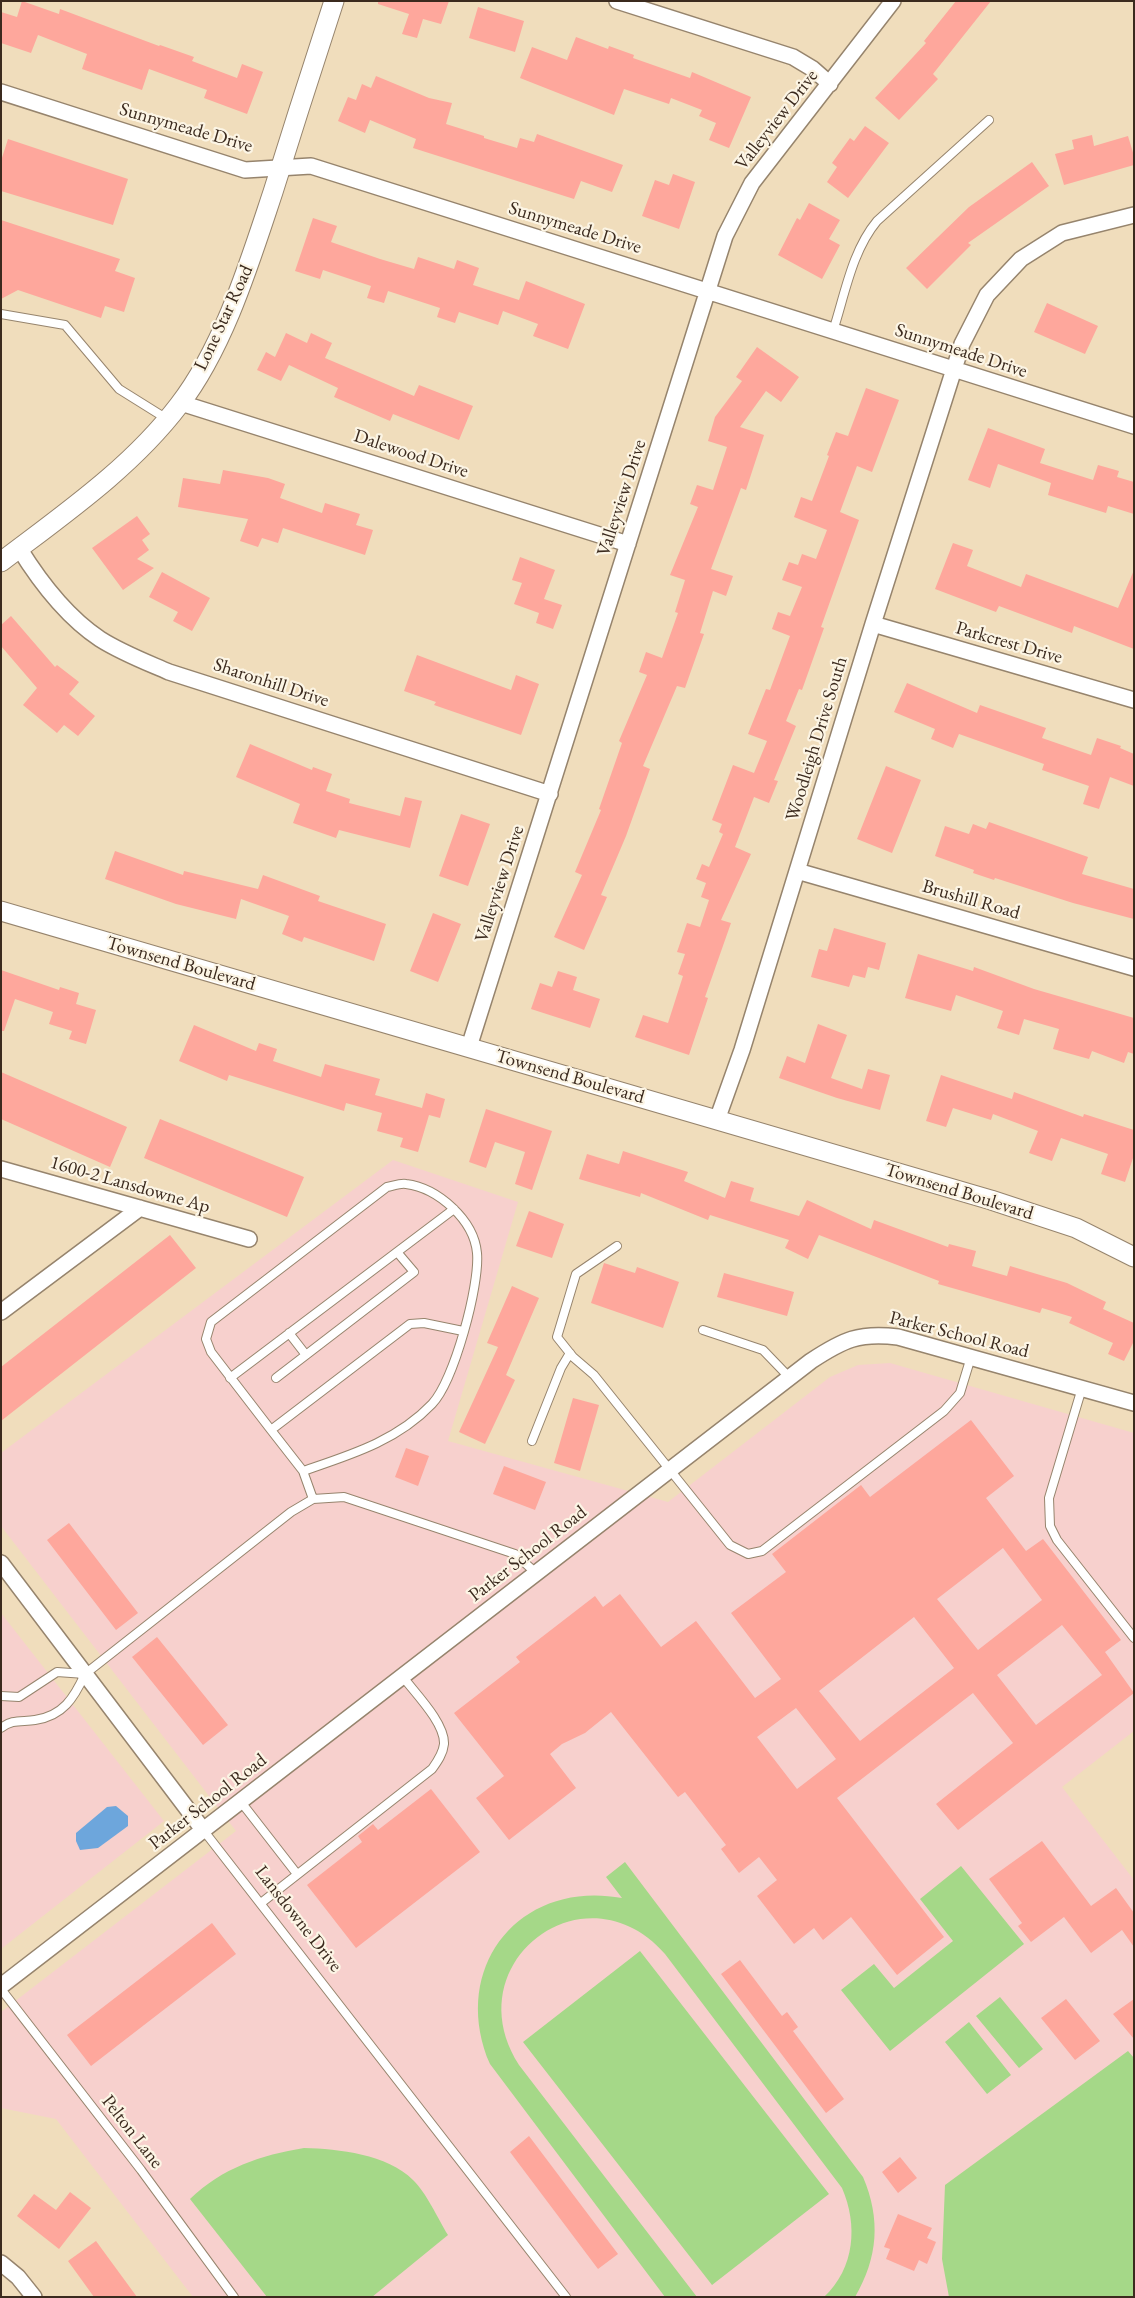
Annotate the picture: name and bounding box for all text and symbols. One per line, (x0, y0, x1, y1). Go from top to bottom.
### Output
street label: Valleyview Drive (731, 65, 823, 175)
street label: Sunnymeade Drive (117, 98, 255, 158)
street label: Sunnymeade Drive (506, 197, 644, 259)
street label: Lone Star Road (190, 262, 258, 374)
street label: Sunnymeade Drive (892, 319, 1030, 383)
street label: Dalewood Drive (351, 425, 471, 483)
street label: Valleyview Drive (592, 437, 652, 559)
street label: Parkcrest Drive (953, 617, 1065, 669)
street label: Sharonhill Drive (210, 654, 332, 712)
street label: Woodleigh Drive South (781, 654, 853, 824)
street label: Valleyview Drive (470, 823, 530, 945)
street label: Brushill Road (919, 875, 1023, 925)
street label: Townsend Boulevard (104, 932, 258, 996)
street label: Townsend Boulevard (493, 1045, 647, 1109)
street label: 1600-2 Lansdowne Ap (47, 1151, 213, 1219)
street label: Townsend Boulevard (882, 1159, 1036, 1225)
street label: Parker School Road (887, 1307, 1031, 1363)
street label: Parker School Road (465, 1501, 591, 1607)
street label: Parker School Road (145, 1749, 271, 1855)
street label: Lansdowne Drive (249, 1861, 347, 1977)
street label: Pelton Lane (96, 2091, 168, 2173)

